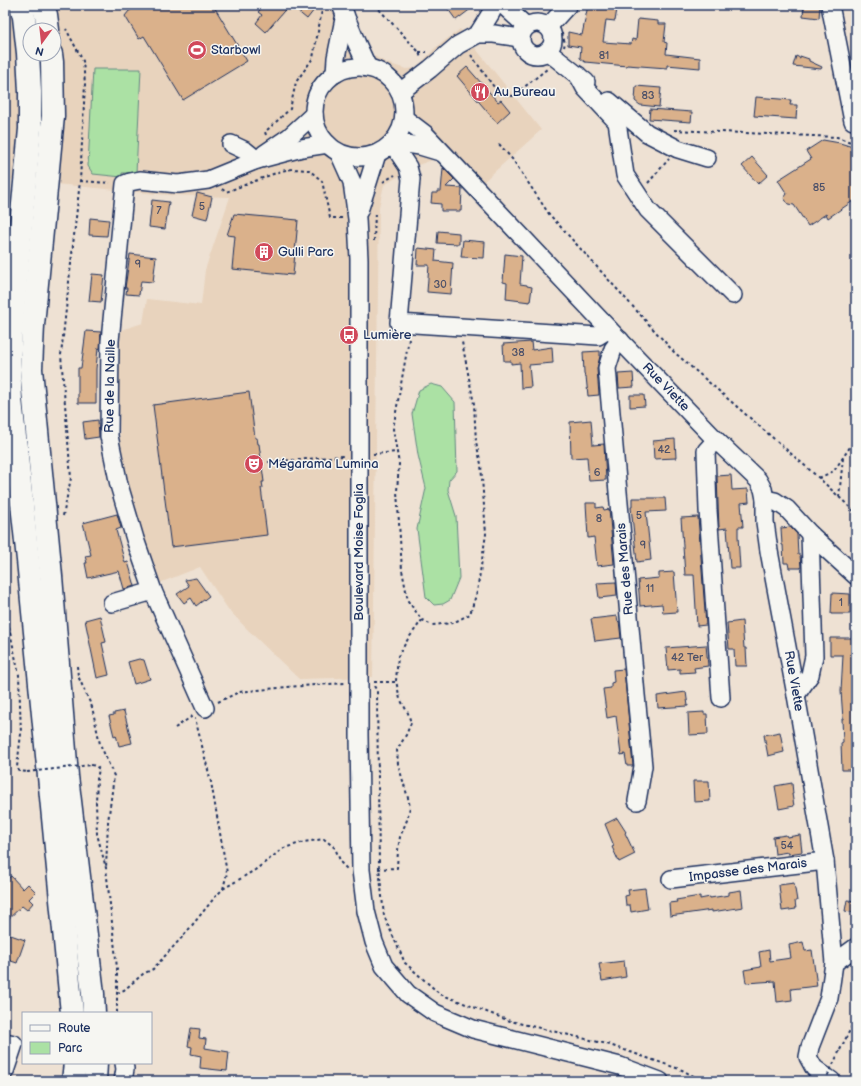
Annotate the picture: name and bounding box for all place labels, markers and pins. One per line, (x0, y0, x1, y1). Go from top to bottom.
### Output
sports icon: Starbowl (186, 39, 208, 61)
place label: Starbowl (211, 42, 261, 58)
restaurant icon: Au Bureau (469, 81, 491, 103)
place label: Au Bureau (494, 84, 555, 100)
building icon: Gulli Parc (253, 241, 275, 263)
place label: Gulli Parc (278, 244, 334, 260)
bus stop icon: Lumière (338, 324, 360, 346)
place label: Lumière (363, 327, 412, 343)
theatre icon: Mégarama Lumina (243, 453, 265, 475)
place label: Mégarama Lumina (268, 456, 379, 472)

